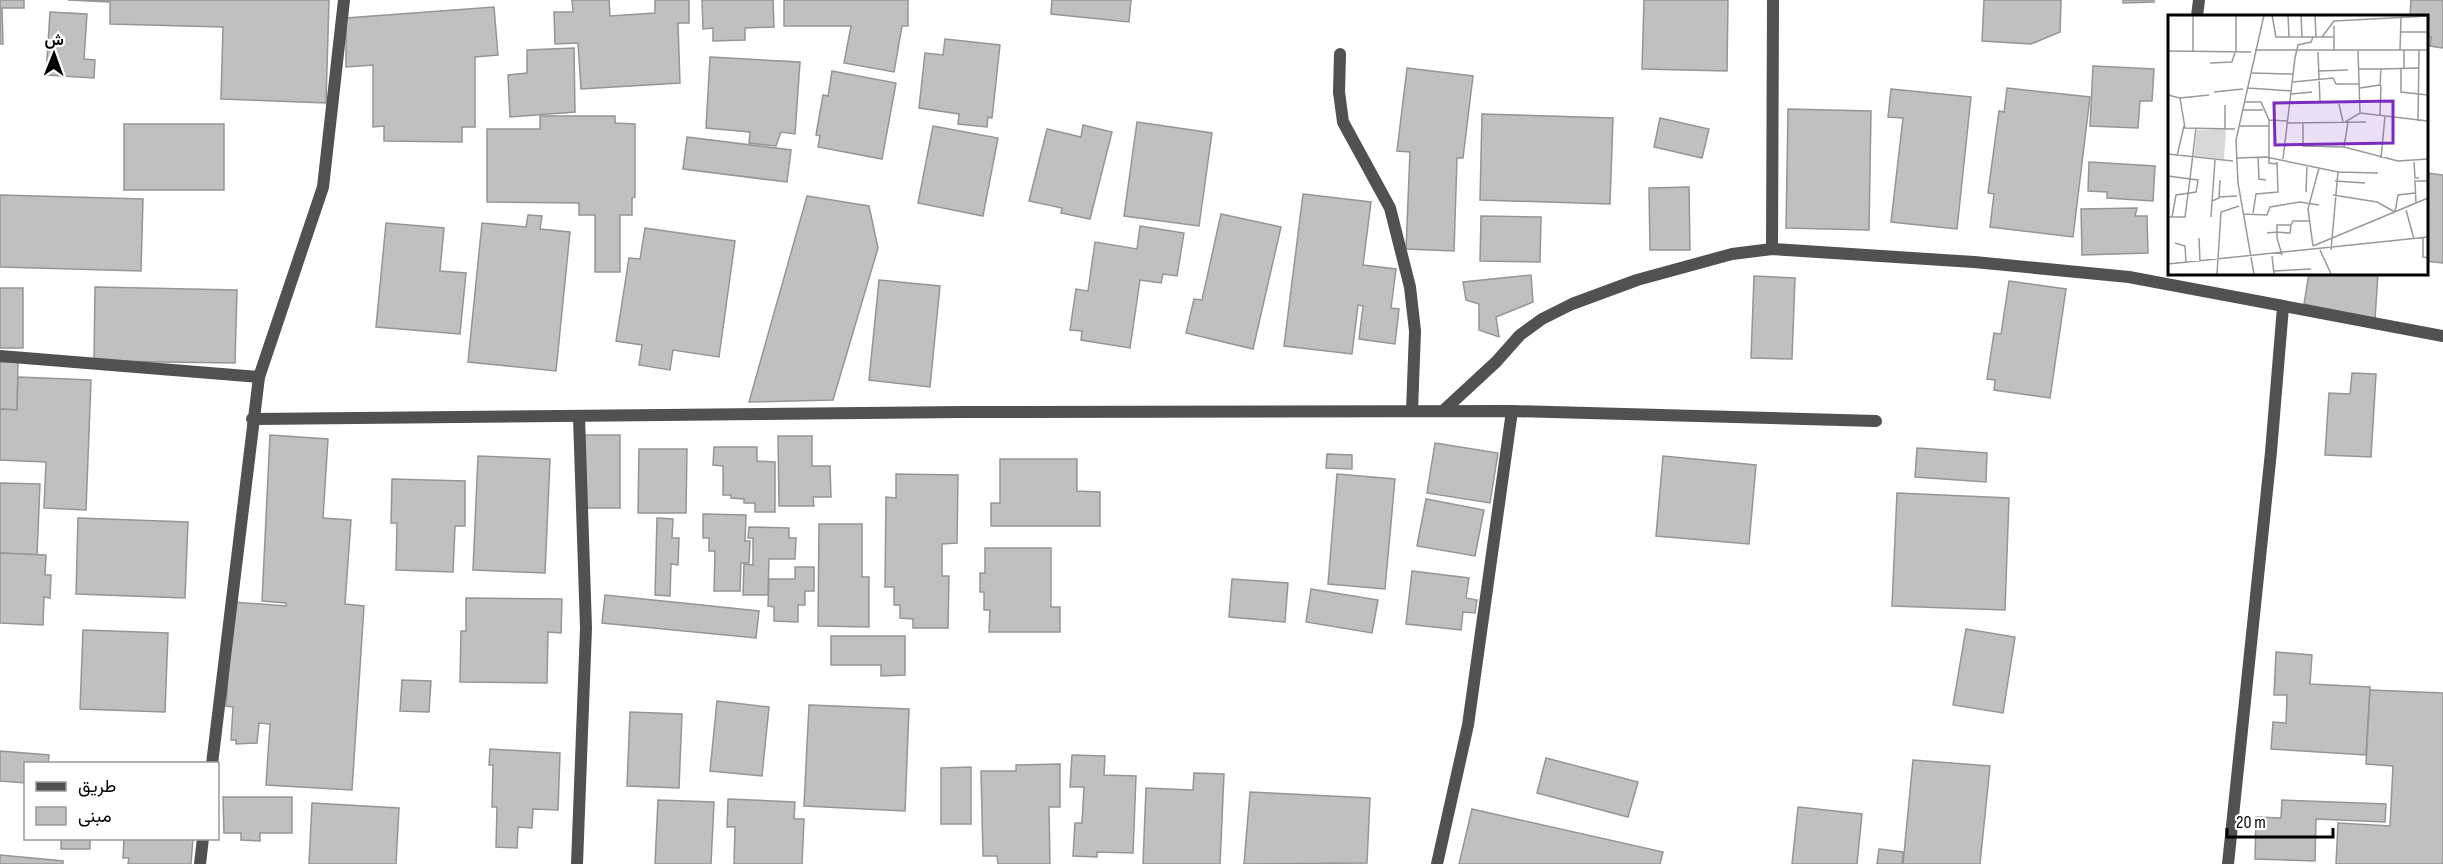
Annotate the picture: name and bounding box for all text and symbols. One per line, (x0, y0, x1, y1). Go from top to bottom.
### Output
inset map (2168, 15, 2428, 274)
north arrow (24, 24, 84, 84)
text: ش (44, 31, 64, 50)
legend (24, 762, 219, 840)
text: طريق (78, 776, 116, 797)
scale bar (2227, 801, 2334, 839)
text: مبنى (78, 806, 112, 827)
text: 20 m (2236, 812, 2266, 833)

